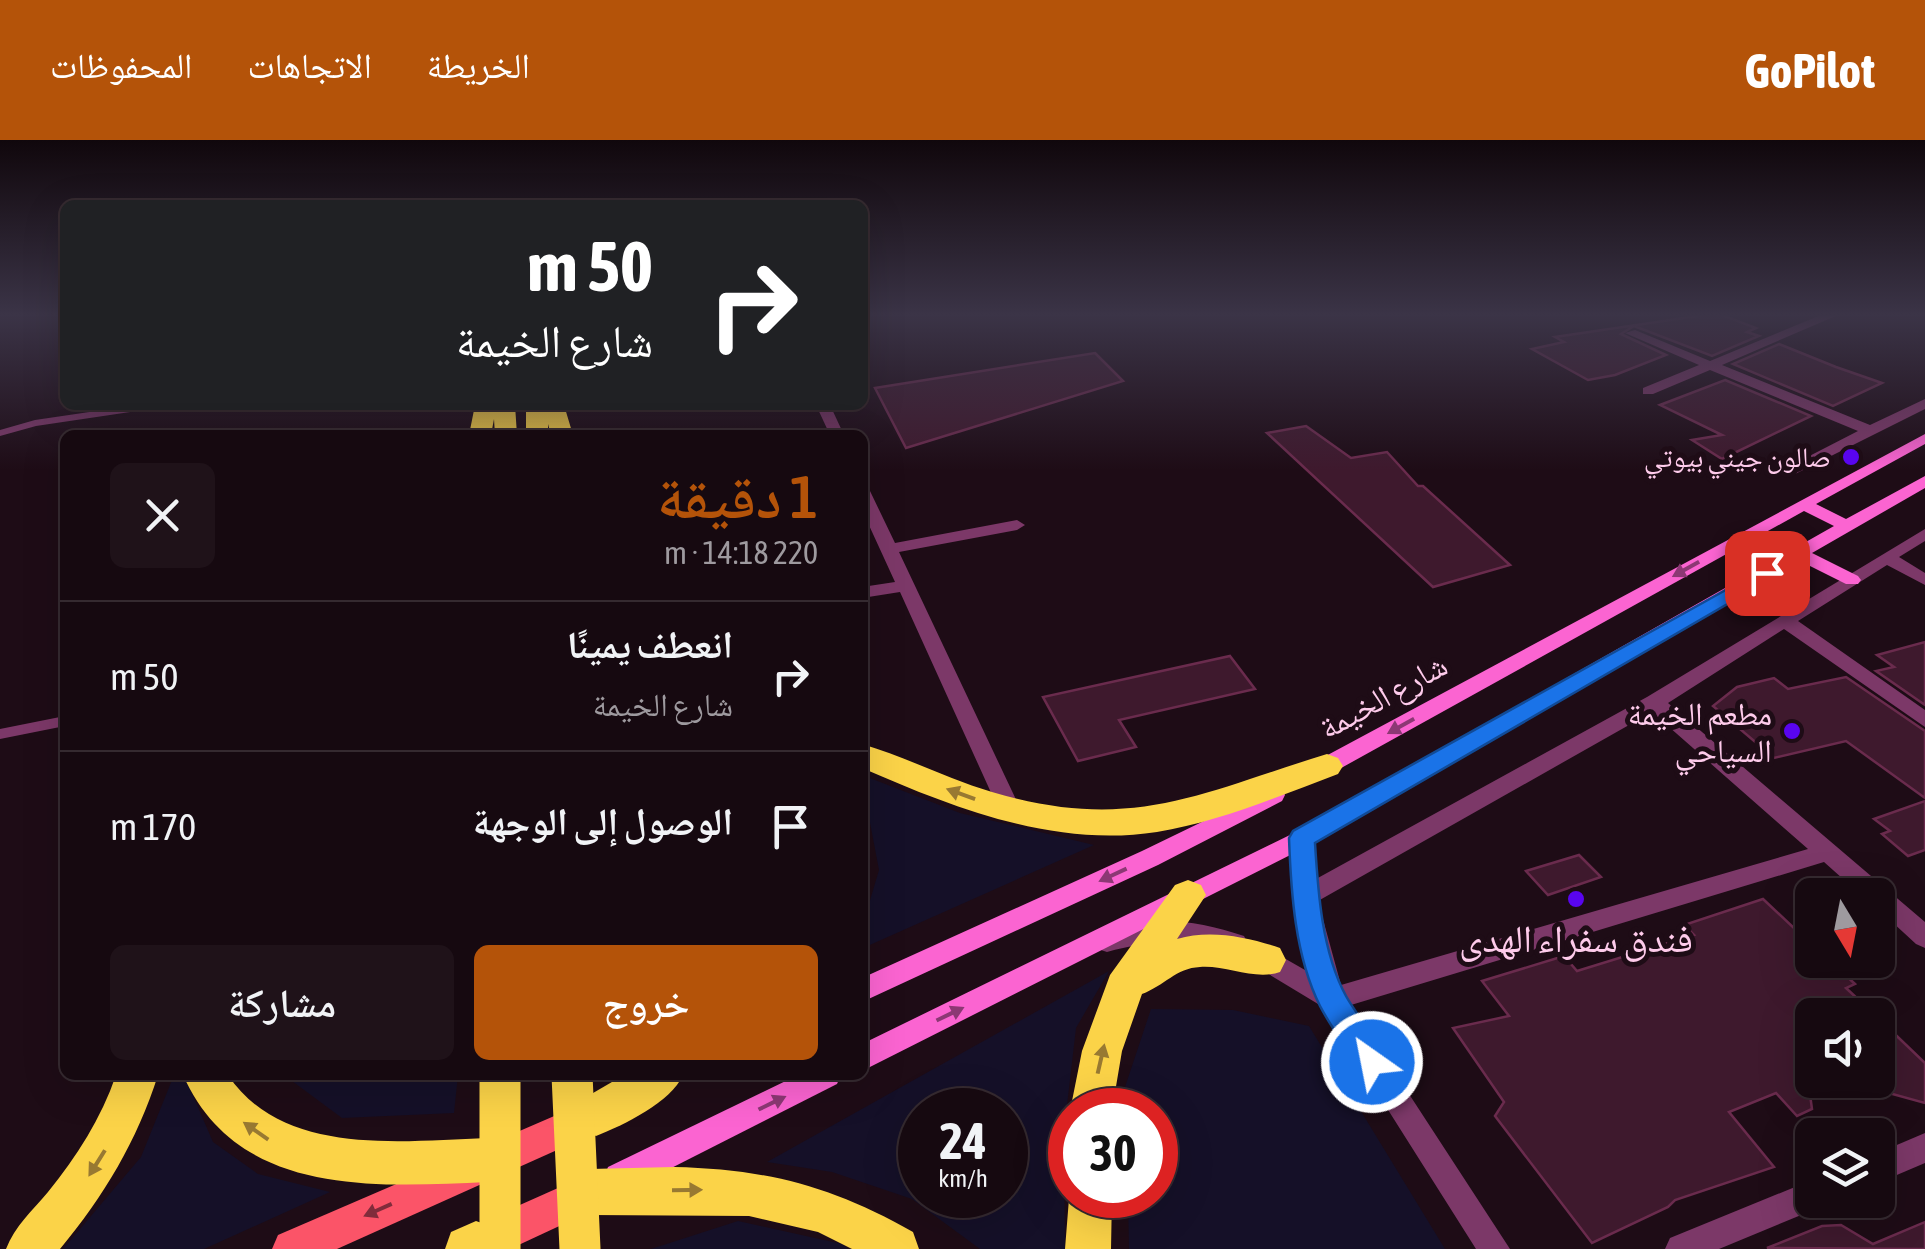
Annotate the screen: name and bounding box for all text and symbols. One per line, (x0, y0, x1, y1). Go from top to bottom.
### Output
text: GoPilot (1744, 43, 1875, 98)
text: المحفوظات (50, 45, 192, 85)
text: الاتجاهات (247, 45, 372, 85)
text: الخريطة (427, 45, 530, 85)
text: 50 m (527, 226, 653, 306)
icon: right (688, 240, 818, 370)
text: شارع الخيمة (456, 315, 653, 367)
place label: صالون جيني بيوتي (1644, 441, 1831, 480)
marker: صالون جيني بيوتي (1840, 446, 1862, 468)
text: 1 دقيقة (657, 462, 818, 531)
button: close (110, 463, 215, 568)
pin (1725, 531, 1810, 616)
text: 220 m · 14:18 (664, 534, 818, 571)
icon: arrive (1740, 546, 1795, 601)
one-way arrow (1672, 560, 1700, 577)
text: انعطف يمينًا (567, 623, 733, 666)
street label: شارع الخيمة (1313, 646, 1454, 748)
icon: right (763, 649, 818, 704)
text: 50 m (110, 655, 178, 698)
text: شارع الخيمة (593, 686, 733, 723)
place label: مطعم الخيمة السياحي (1628, 695, 1772, 776)
one-way arrow (1387, 716, 1415, 734)
marker: مطعم الخيمة السياحي (1781, 720, 1803, 742)
one-way arrow (946, 786, 976, 801)
icon: arrive (763, 799, 818, 854)
text: الوصول إلى الوجهة (473, 800, 733, 843)
text: 170 m (110, 805, 196, 848)
one-way arrow (1098, 867, 1127, 884)
north arrow (1795, 878, 1895, 978)
map controls (1795, 878, 1895, 1218)
marker: فندق سفراء الهدى (1565, 888, 1587, 910)
place label: فندق سفراء الهدى (1459, 917, 1693, 962)
button: مشاركة (110, 945, 454, 1060)
button: خروج (474, 945, 818, 1060)
button: sound (1795, 998, 1895, 1098)
one-way arrow (936, 1006, 965, 1023)
position arrow (1320, 1010, 1424, 1114)
one-way arrow (1094, 1043, 1109, 1074)
speed limit sign: 30 (1048, 1088, 1178, 1218)
one-way arrow (757, 1094, 786, 1111)
text: 24 (939, 1112, 986, 1170)
button: layers (1795, 1118, 1895, 1218)
one-way arrow (242, 1122, 269, 1141)
one-way arrow (88, 1149, 106, 1177)
text: km/h (938, 1164, 988, 1192)
one-way arrow (672, 1182, 704, 1198)
one-way arrow (363, 1201, 392, 1218)

